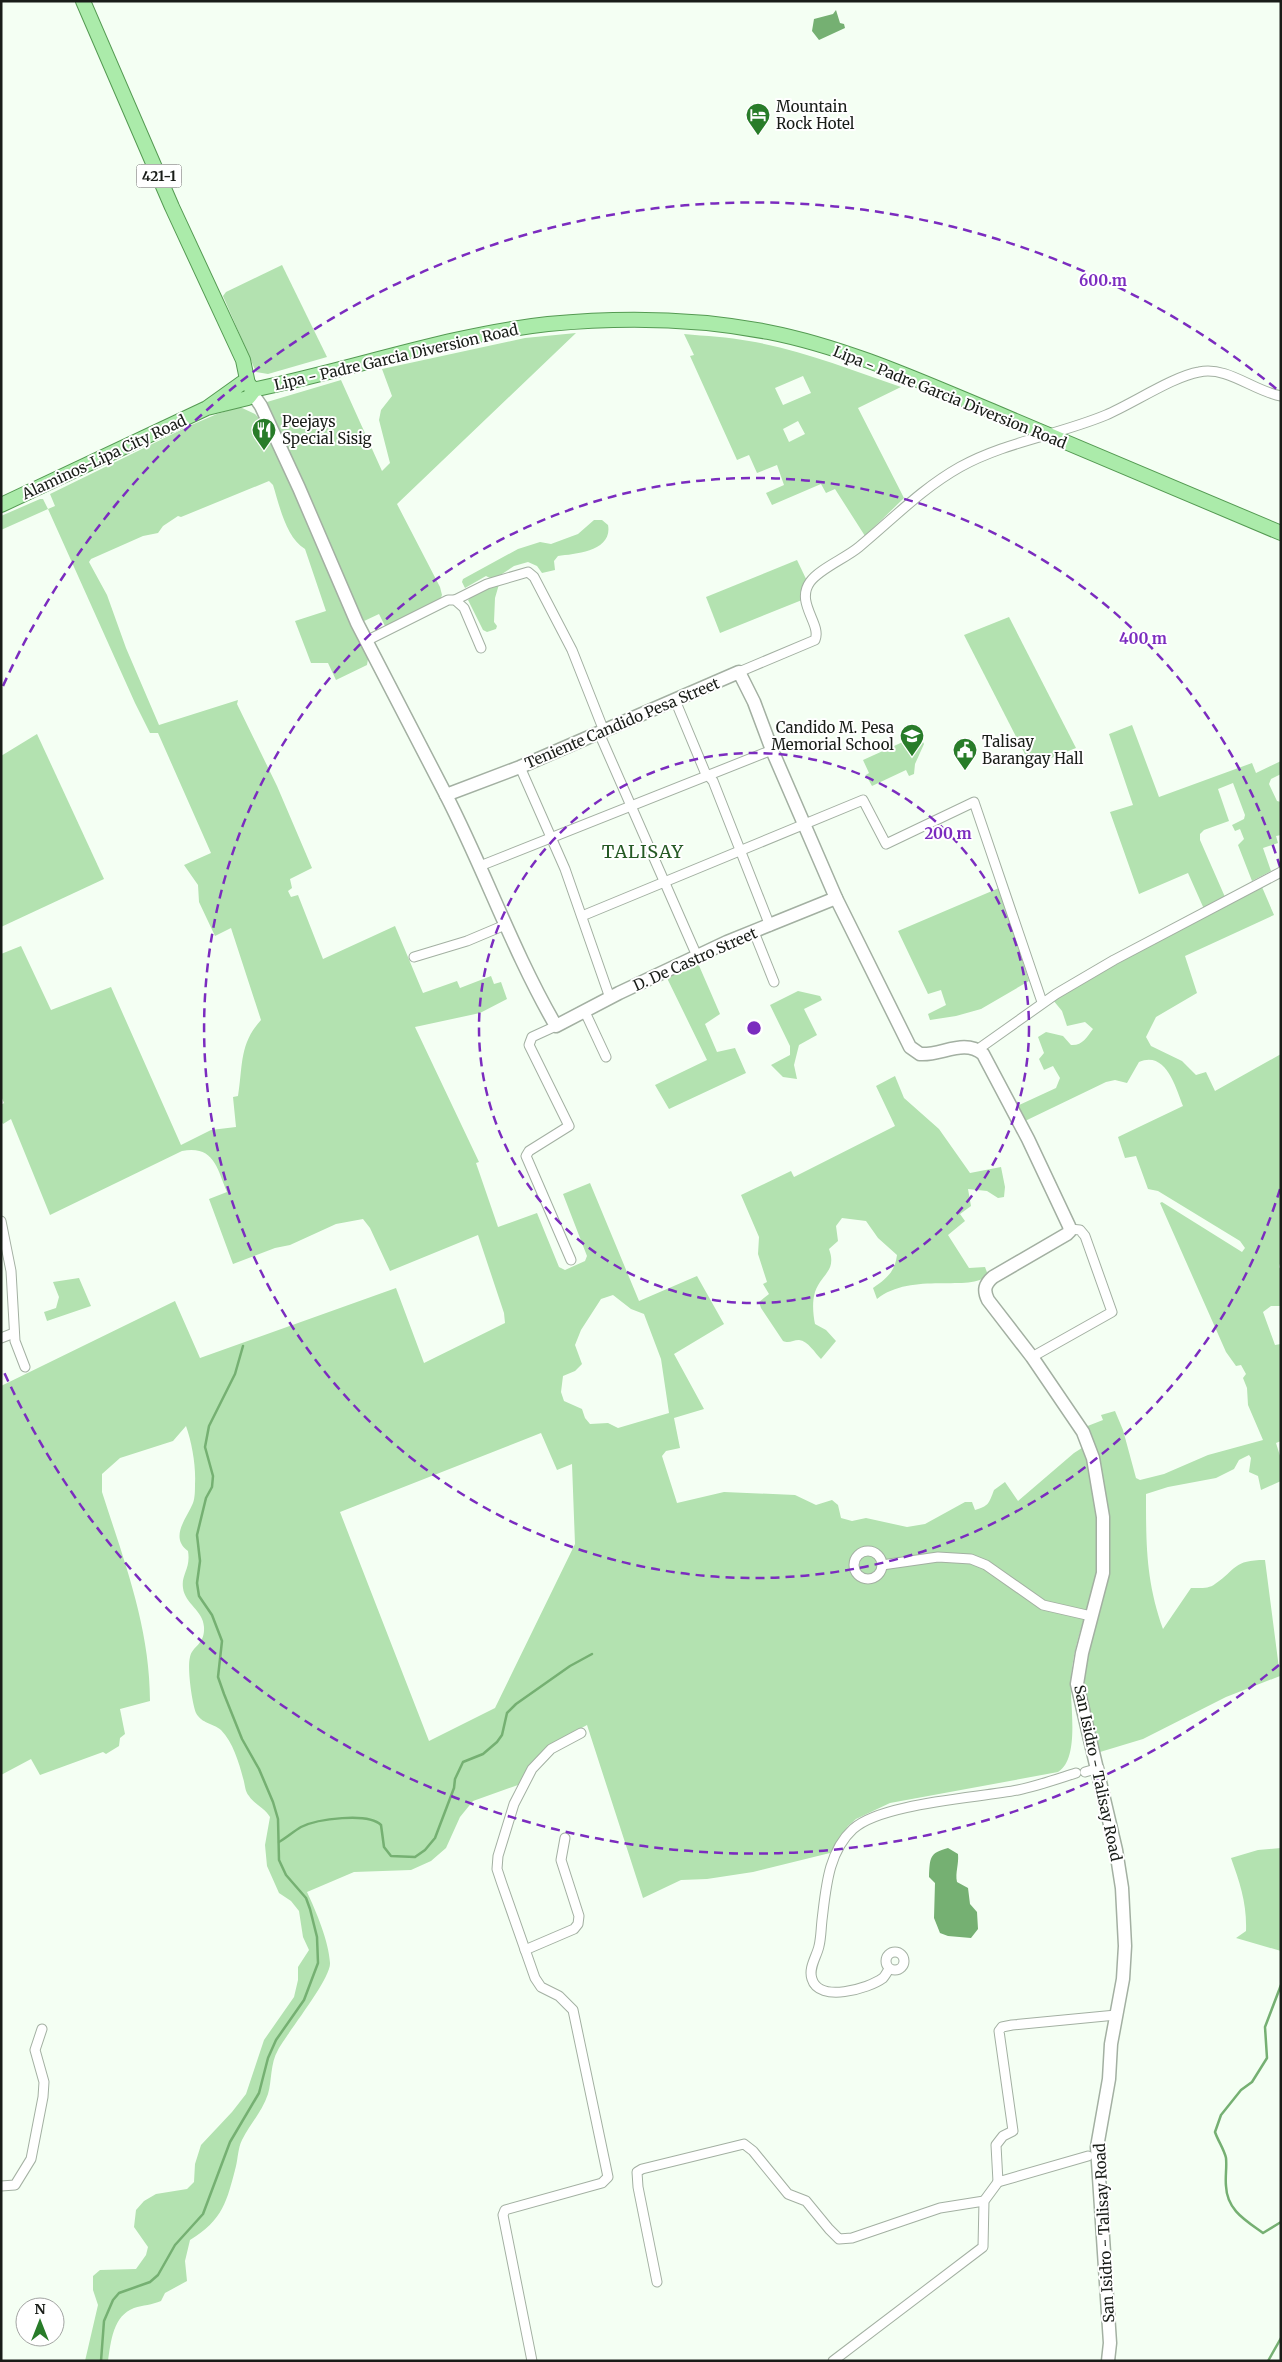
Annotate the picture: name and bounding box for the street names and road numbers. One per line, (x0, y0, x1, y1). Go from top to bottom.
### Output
road number: 421-1 (136, 165, 182, 188)
street label: Lipa - Padre Garcia Diversion Road (272, 320, 520, 394)
street label: Lipa - Padre Garcia Diversion Road (831, 341, 1069, 453)
street label: Alaminos-Lipa City Road (18, 411, 189, 504)
street label: Teniente Candido Pesa Street (522, 673, 722, 773)
street label: D. De Castro Street (630, 923, 760, 995)
street label: San Isidro - Talisay Road (1070, 1683, 1126, 1863)
street label: San Isidro - Talisay Road (1090, 2143, 1118, 2323)

